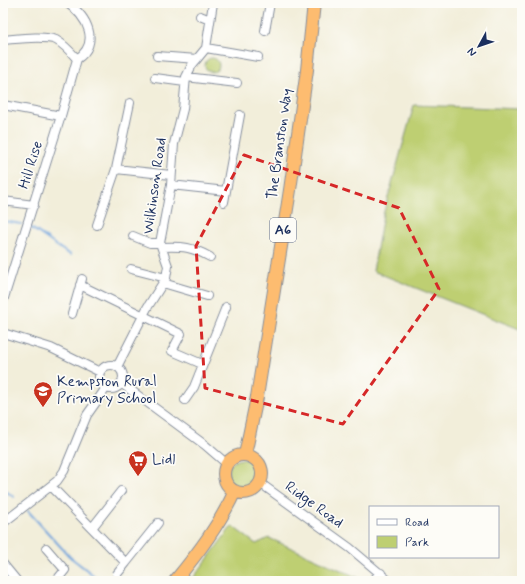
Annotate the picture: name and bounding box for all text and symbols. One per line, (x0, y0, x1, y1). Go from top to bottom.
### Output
north arrow (459, 26, 499, 66)
text: N (464, 44, 480, 59)
street label: The Branston Way (262, 87, 298, 201)
street label: Wilkinson Road (138, 136, 172, 236)
street label: Hill Rise (14, 138, 48, 192)
road number: A6 (270, 218, 296, 242)
place label: Kempston Rural Primary School (57, 372, 157, 409)
school or university icon: Kempston Rural Primary School (32, 380, 54, 408)
supermarket icon: Lidl (127, 449, 149, 477)
place label: Lidl (152, 450, 175, 470)
street label: Ridge Road (280, 477, 347, 534)
legend (369, 506, 499, 558)
text: Road (405, 515, 429, 531)
text: Park (405, 535, 429, 551)

